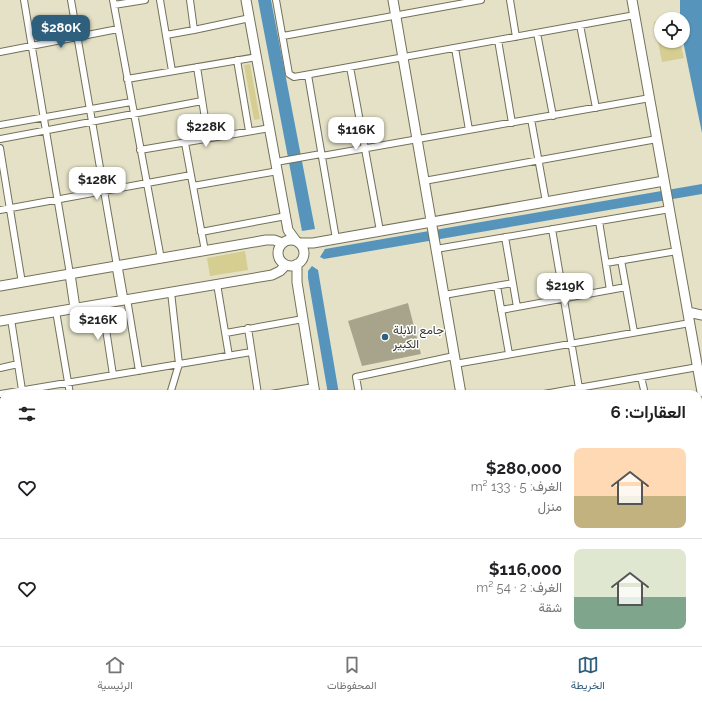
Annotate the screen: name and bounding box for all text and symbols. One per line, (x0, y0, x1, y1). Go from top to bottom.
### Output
map controls (654, 12, 690, 48)
button: locate (654, 12, 690, 48)
pin: $280K (33, 15, 89, 49)
text: $280K (41, 20, 81, 35)
pin: $228K (178, 114, 234, 148)
pin: $116K (328, 117, 384, 151)
text: $228K (186, 119, 226, 134)
text: $116K (337, 122, 375, 137)
pin: $128K (69, 167, 125, 201)
text: $128K (78, 172, 116, 187)
pin: $219K (537, 273, 593, 307)
text: $219K (546, 278, 584, 293)
pin: $216K (70, 307, 126, 341)
text: $216K (79, 312, 117, 327)
place label: جامع الابلة الكبير (392, 323, 444, 352)
marker: جامع الابلة الكبير (380, 332, 390, 342)
text: العقارات: 6 (610, 402, 686, 422)
icon: filters (16, 403, 38, 425)
text: $280,000 (486, 458, 562, 478)
icon: home (606, 464, 654, 512)
icon: heart (16, 477, 38, 499)
text: الغرف: 5 · 133 m² (471, 479, 562, 494)
text: منزل (538, 499, 562, 514)
text: $116,000 (489, 559, 562, 579)
icon: home (606, 565, 654, 613)
icon: heart (16, 578, 38, 600)
text: الغرف: 2 · 54 m² (476, 580, 562, 595)
text: شقة (539, 600, 562, 615)
tab: الرئيسية (97, 654, 133, 695)
tab: المحفوظات (327, 654, 377, 695)
tab: الخريطة (571, 654, 605, 695)

